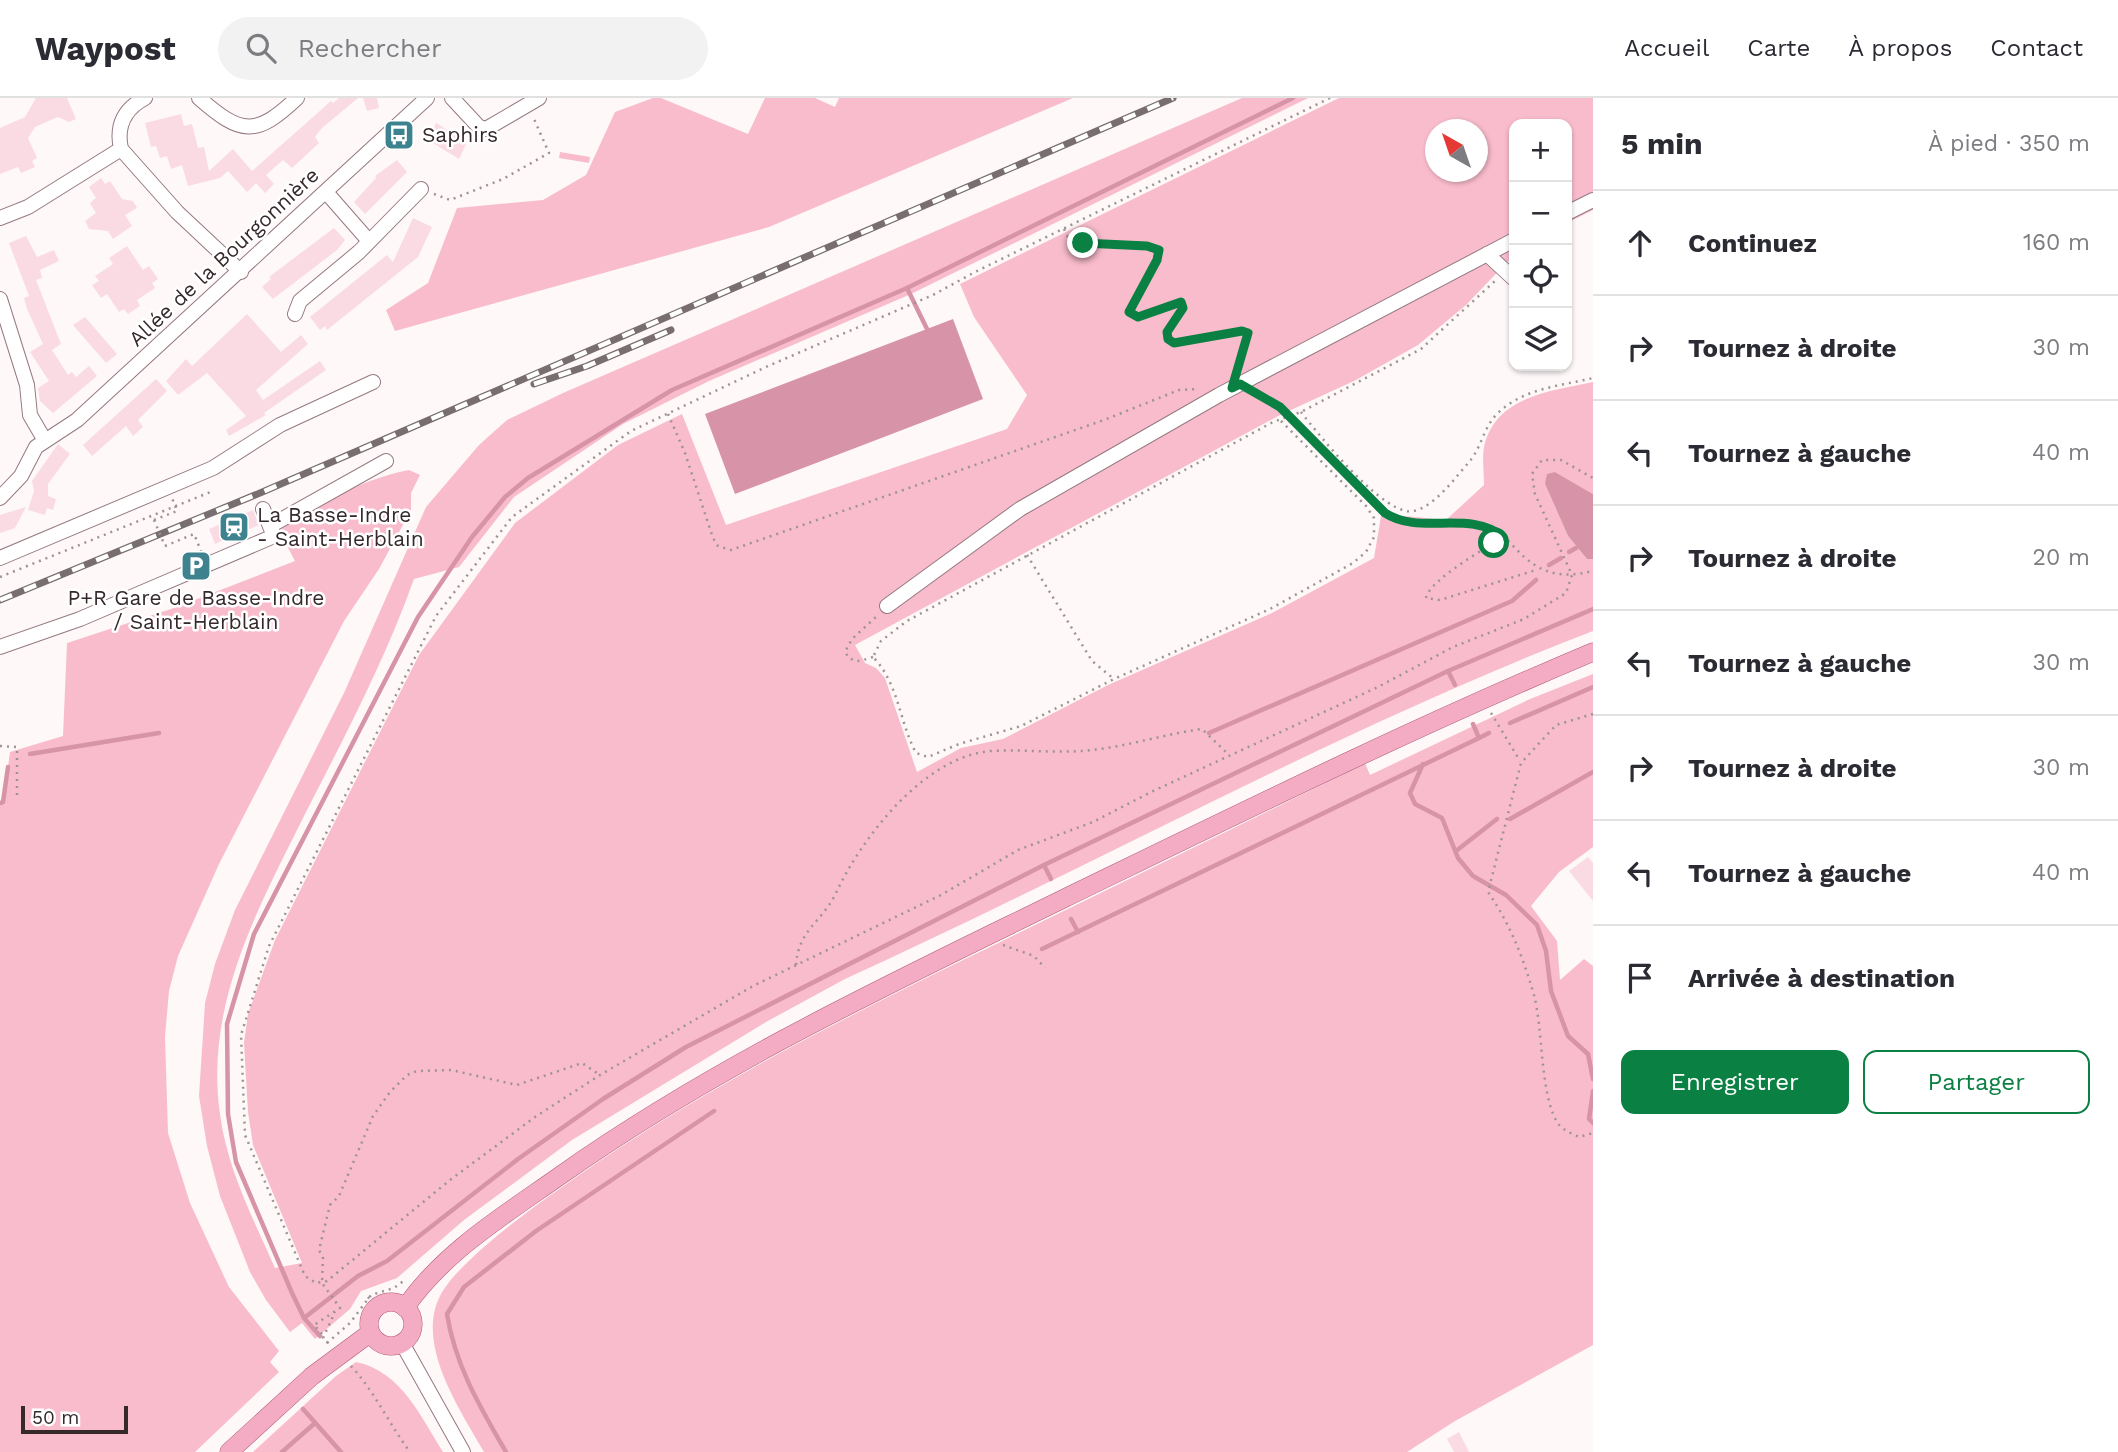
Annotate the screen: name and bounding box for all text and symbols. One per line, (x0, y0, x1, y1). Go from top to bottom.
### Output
search box (218, 17, 708, 80)
text: Waypost (35, 29, 176, 68)
icon: search (242, 29, 280, 67)
text: Rechercher (298, 33, 442, 63)
text: Accueil (1624, 34, 1709, 62)
text: Carte (1747, 34, 1810, 62)
text: À propos (1848, 34, 1952, 62)
text: Contact (1990, 34, 2083, 62)
bus stop icon: Saphirs (382, 118, 416, 152)
north arrow (1425, 119, 1488, 182)
map controls (1509, 119, 1572, 371)
button: + (1509, 119, 1572, 182)
place label: Saphirs (422, 122, 498, 147)
text: 5 min (1621, 126, 1703, 161)
text: À pied · 350 m (1928, 130, 2090, 157)
street label: Allée de la Bourgonnière (123, 162, 324, 351)
button: − (1509, 182, 1572, 245)
icon: ahead (1621, 224, 1659, 262)
route end (1067, 227, 1098, 258)
text: Continuez (1688, 228, 1817, 258)
text: 160 m (2023, 229, 2090, 256)
button: locate (1509, 245, 1572, 308)
button: layers (1509, 308, 1572, 371)
icon: right (1621, 329, 1659, 367)
text: Tournez à droite (1688, 333, 1897, 363)
text: 30 m (2033, 334, 2090, 361)
icon: left (1621, 434, 1659, 472)
text: Tournez à gauche (1688, 438, 1911, 468)
text: 40 m (2032, 439, 2090, 466)
place label: La Basse-Indre - Saint-Herblain (257, 502, 424, 551)
station icon: La Basse-Indre - Saint-Herblain (217, 510, 251, 544)
route start (1478, 527, 1509, 558)
icon: right (1621, 539, 1659, 577)
text: Tournez à droite (1688, 543, 1897, 573)
text: 20 m (2033, 544, 2090, 571)
parking icon: P+R Gare de Basse-Indre / Saint-Herblain (179, 549, 213, 583)
place label: P+R Gare de Basse-Indre / Saint-Herblain (68, 585, 324, 634)
icon: left (1621, 644, 1659, 682)
text: Tournez à gauche (1688, 648, 1911, 678)
text: 30 m (2033, 649, 2090, 676)
icon: right (1621, 749, 1659, 787)
text: Tournez à droite (1688, 753, 1897, 783)
text: 30 m (2033, 754, 2090, 781)
icon: left (1621, 854, 1659, 892)
text: Tournez à gauche (1688, 858, 1911, 888)
text: 40 m (2032, 859, 2090, 886)
icon: arrive (1621, 959, 1659, 997)
text: Arrivée à destination (1688, 963, 1955, 993)
button: Enregistrer (1621, 1050, 1849, 1114)
button: Partager (1863, 1050, 2090, 1114)
scale bar (21, 1403, 128, 1435)
text: 50 m (32, 1406, 79, 1429)

